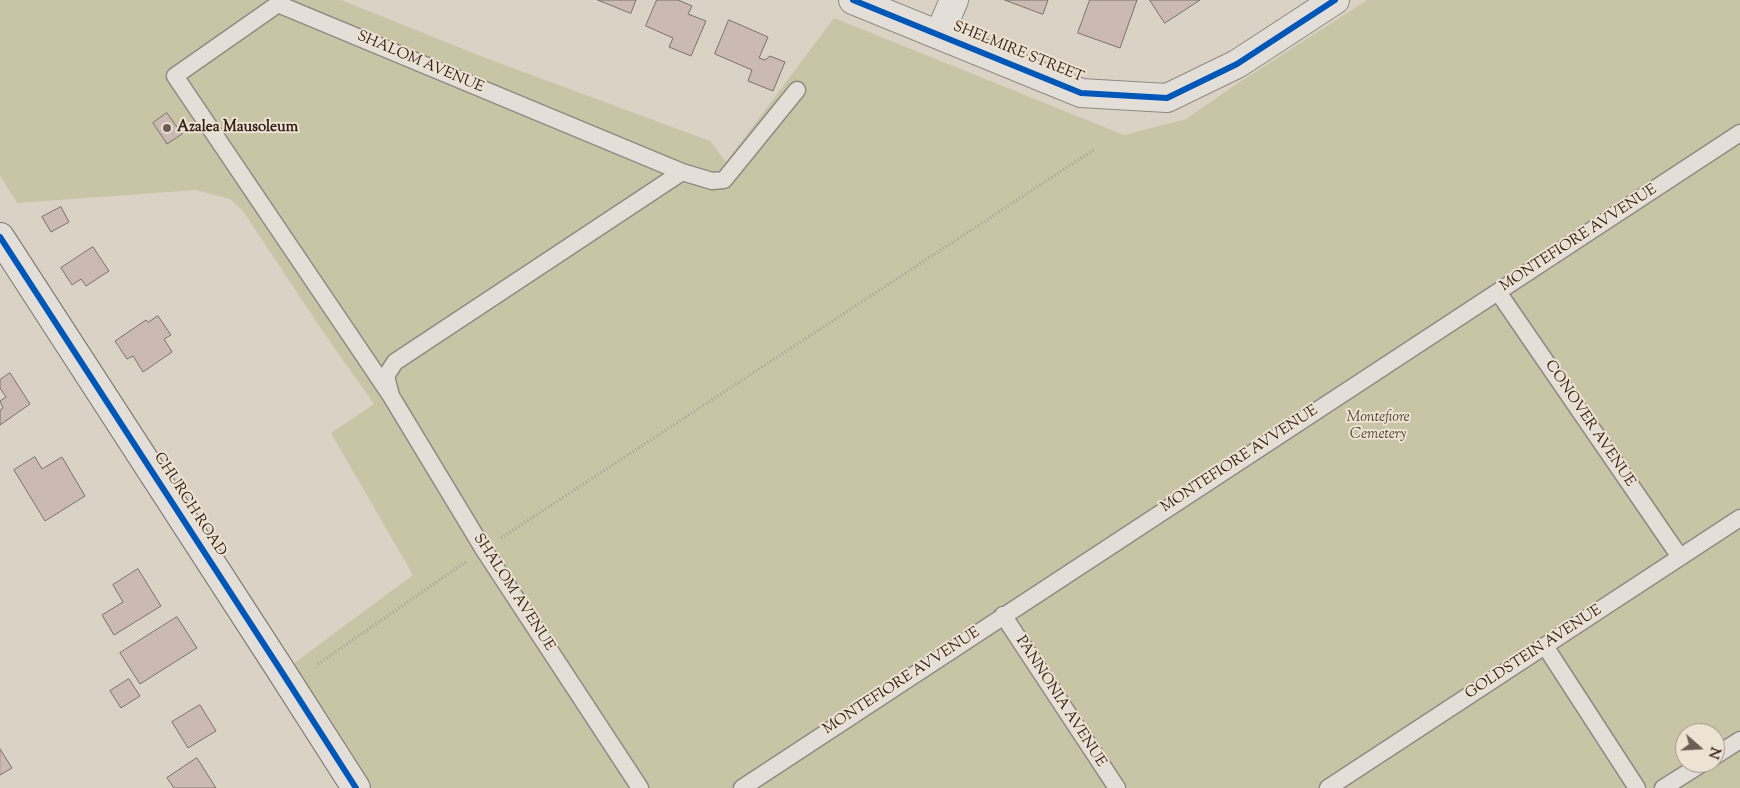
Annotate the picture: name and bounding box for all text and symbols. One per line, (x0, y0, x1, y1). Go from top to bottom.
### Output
street label: SHELMIRE STREET (950, 19, 1086, 87)
street label: SHALOM AVENUE (354, 28, 486, 98)
place label: Azalea Mausoleum (177, 119, 298, 137)
marker: Azalea Mausoleum (161, 122, 173, 134)
street label: MONTEFIORE AVVENUE (1497, 182, 1661, 296)
street label: CONOVER AVENUE (1540, 357, 1638, 491)
street label: MONTEFIORE AVVENUE (1158, 403, 1322, 517)
park label: Montefiore Cemetery (1346, 409, 1410, 444)
street label: CHURCH ROAD (149, 450, 229, 560)
street label: SHALOM AVENUE (468, 531, 558, 655)
street label: GOLDSTEIN AVENUE (1462, 602, 1606, 704)
street label: MONTEFIORE AVVENUE (820, 625, 984, 739)
street label: PANNONIA AVENUE (1011, 633, 1109, 771)
north arrow (1675, 723, 1725, 773)
text: N (1702, 744, 1725, 761)

